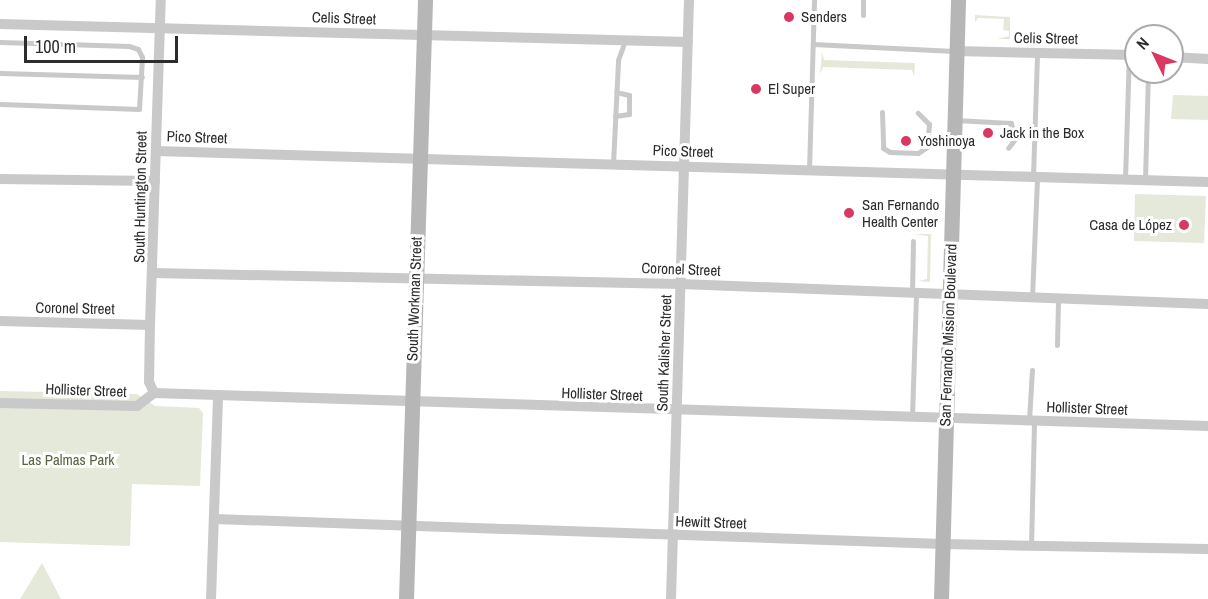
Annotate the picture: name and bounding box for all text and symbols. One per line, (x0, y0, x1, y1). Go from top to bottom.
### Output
street label: Celis Street (312, 8, 376, 28)
place label: Senders (801, 8, 847, 26)
marker: Senders (782, 10, 796, 24)
scale bar (27, 24, 182, 62)
north arrow (1124, 24, 1184, 84)
street label: Celis Street (1014, 28, 1078, 48)
text: N (1131, 32, 1154, 54)
text: 100 m (35, 34, 76, 59)
place label: El Super (768, 80, 815, 98)
marker: El Super (749, 82, 763, 96)
place label: Jack in the Box (1000, 124, 1084, 142)
marker: Jack in the Box (981, 126, 995, 140)
street label: Pico Street (166, 127, 228, 147)
street label: South Huntington Street (130, 131, 150, 263)
place label: Yoshinoya (918, 132, 975, 150)
marker: Yoshinoya (899, 134, 913, 148)
street label: Pico Street (652, 141, 714, 161)
place label: San Fernando Health Center (862, 195, 939, 230)
marker: San Fernando Health Center (840, 204, 858, 222)
place label: Casa de López (1089, 216, 1172, 234)
marker: Casa de López (1177, 218, 1191, 232)
street label: South Workman Street (403, 237, 425, 361)
street label: San Fernando Mission Boulevard (936, 243, 960, 427)
street label: Coronel Street (641, 259, 721, 279)
street label: South Kalisher Street (653, 294, 675, 412)
street label: Coronel Street (35, 298, 115, 318)
street label: Hollister Street (45, 380, 127, 400)
street label: Hollister Street (561, 384, 643, 404)
street label: Hollister Street (1046, 398, 1128, 418)
park label: Las Palmas Park (22, 451, 114, 469)
street label: Hewitt Street (675, 512, 747, 532)

